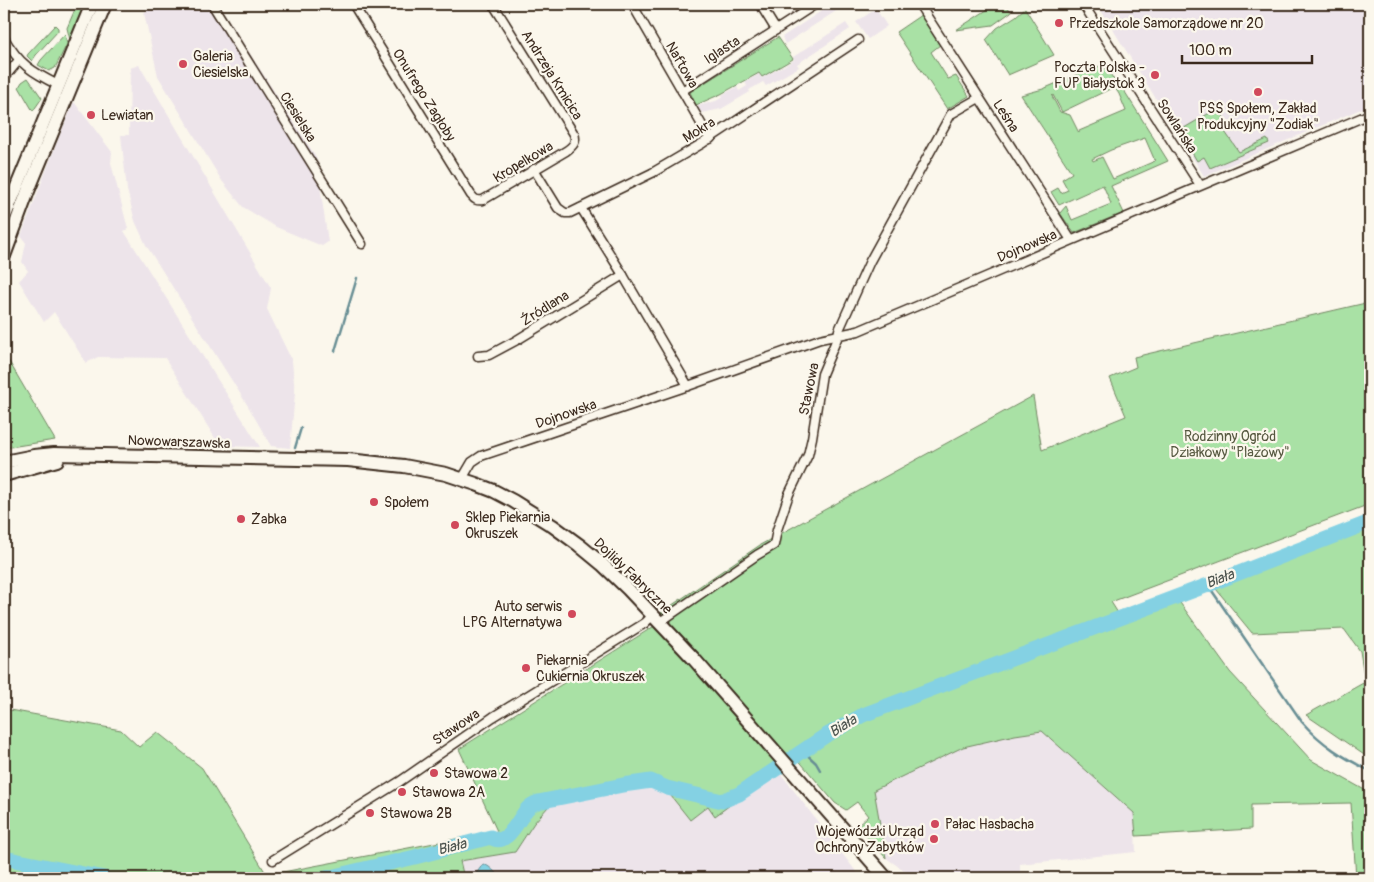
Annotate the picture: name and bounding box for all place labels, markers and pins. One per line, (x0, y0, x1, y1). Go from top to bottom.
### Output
place label: Przedszkole Samorządowe nr 20 (1069, 15, 1264, 32)
marker: Przedszkole Samorządowe nr 20 (1053, 17, 1065, 29)
place label: Galeria Ciesielska (193, 48, 249, 81)
marker: Galeria Ciesielska (177, 58, 189, 70)
place label: Poczta Polska - FUP Białystok 3 (1054, 59, 1145, 92)
marker: Poczta Polska - FUP Białystok 3 (1149, 69, 1161, 81)
marker: PSS Społem, Zakład Produkcyjny "Zodiak" (1252, 86, 1264, 98)
place label: PSS Społem, Zakład Produkcyjny "Zodiak" (1197, 100, 1319, 133)
place label: Lewiatan (101, 107, 154, 124)
marker: Lewiatan (85, 109, 97, 121)
place label: Społem (384, 494, 429, 511)
marker: Społem (368, 496, 380, 508)
place label: Sklep Piekarnia Okruszek (465, 509, 550, 542)
place label: Żabka (251, 511, 287, 528)
marker: Żabka (235, 513, 247, 525)
marker: Sklep Piekarnia Okruszek (449, 519, 461, 531)
place label: Auto serwis LPG Alternatywa (463, 598, 563, 631)
marker: Auto serwis LPG Alternatywa (566, 608, 578, 620)
place label: Piekarnia Cukiernia Okruszek (536, 652, 645, 685)
marker: Piekarnia Cukiernia Okruszek (520, 662, 532, 674)
place label: Stawowa 2 (444, 765, 508, 782)
marker: Stawowa 2 (428, 767, 440, 779)
place label: Stawowa 2A (412, 784, 485, 801)
marker: Stawowa 2A (396, 786, 408, 798)
place label: Stawowa 2B (380, 805, 452, 822)
marker: Stawowa 2B (364, 807, 376, 819)
place label: Pałac Hasbacha (945, 816, 1034, 833)
marker: Pałac Hasbacha (929, 818, 941, 830)
place label: Wojewódzki Urząd Ochrony Zabytków (815, 823, 925, 856)
marker: Wojewódzki Urząd Ochrony Zabytków (928, 833, 940, 845)

